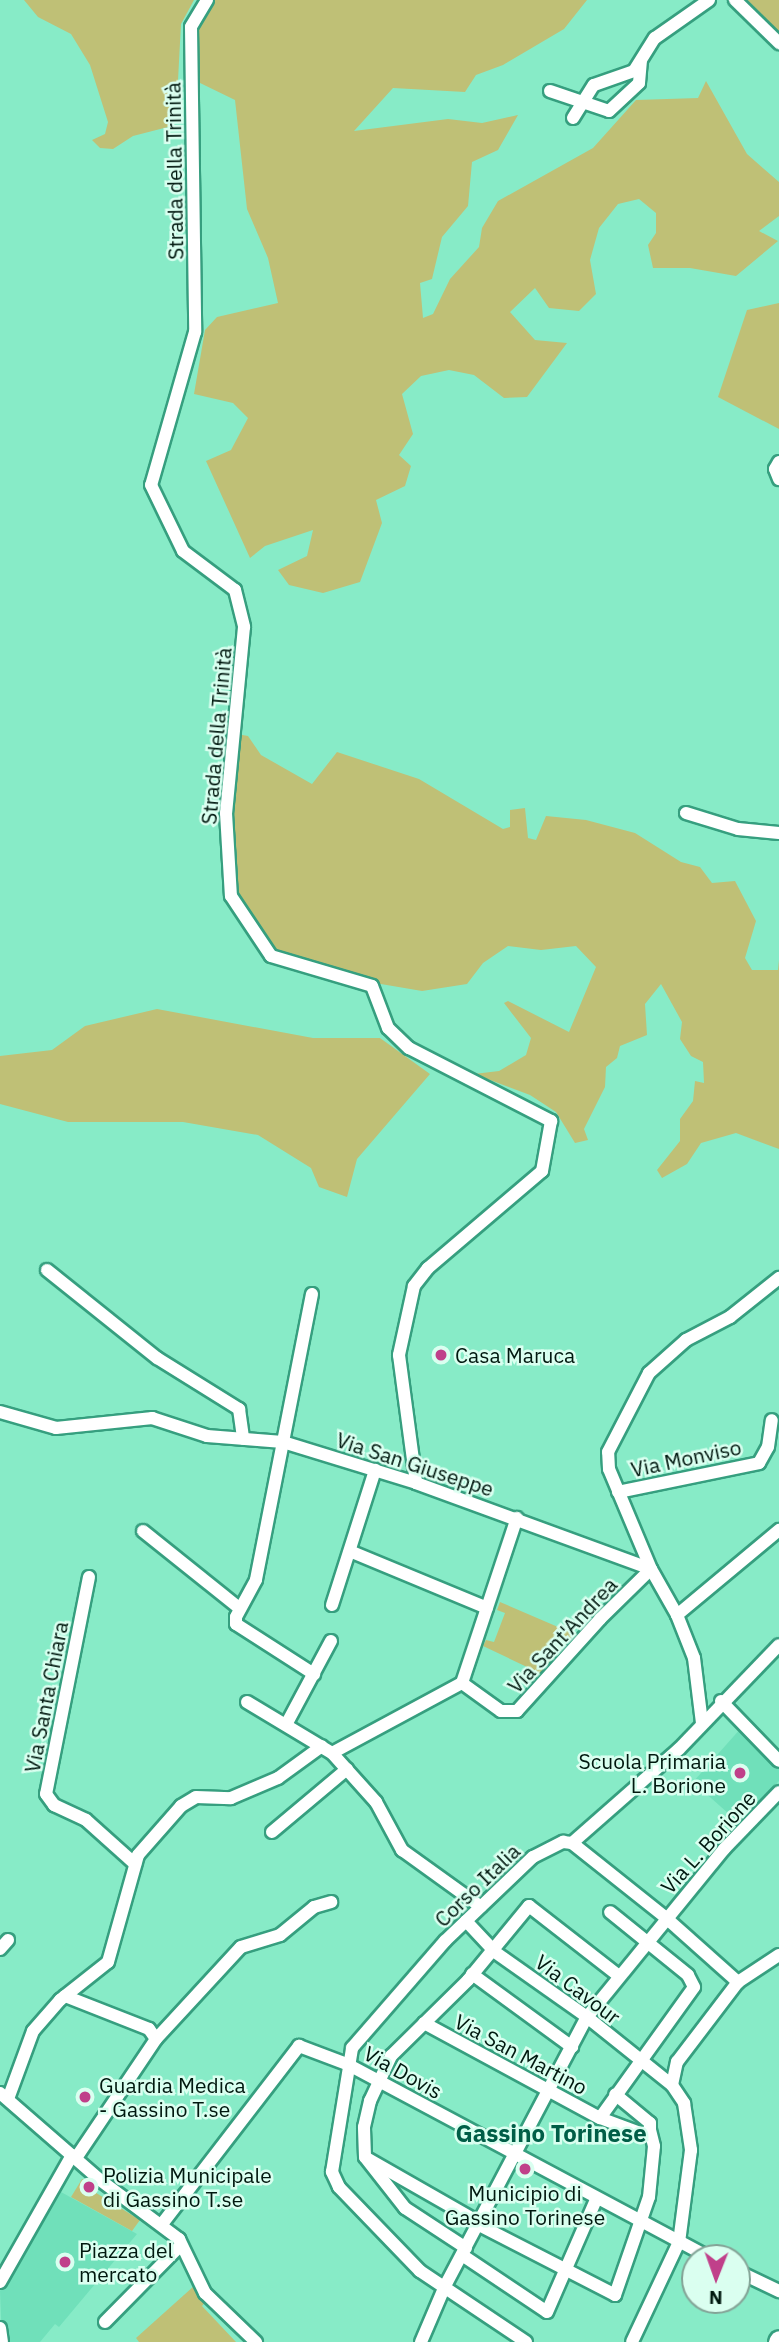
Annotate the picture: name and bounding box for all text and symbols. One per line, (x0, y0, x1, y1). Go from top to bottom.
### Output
street label: Strada della Trinità (160, 82, 188, 260)
street label: Strada della Trinità (196, 646, 236, 826)
place label: Casa Maruca (455, 1342, 575, 1368)
marker: Casa Maruca (433, 1347, 449, 1363)
street label: Via San Giuseppe (333, 1427, 497, 1501)
street label: Via Monviso (628, 1434, 744, 1482)
street label: Via Sant'Andrea (502, 1572, 622, 1698)
street label: Via Santa Chiara (19, 1619, 73, 1775)
place label: Scuola Primaria L. Borione (578, 1748, 726, 1798)
marker: Scuola Primaria L. Borione (732, 1765, 748, 1781)
street label: Via L. Borione (655, 1785, 761, 1899)
street label: Corso Italia (429, 1838, 525, 1932)
street label: Via Cavour (531, 1949, 625, 2029)
street label: Via San Martino (450, 2008, 592, 2100)
street label: Via Dovis (359, 2040, 447, 2104)
place label: Guardia Medica - Gassino T.se (99, 2072, 246, 2122)
marker: Guardia Medica - Gassino T.se (77, 2089, 93, 2105)
district label: Gassino Torinese (455, 2120, 647, 2148)
marker: Municipio di Gassino Torinese (517, 2161, 533, 2177)
place label: Polizia Municipale di Gassino T.se (103, 2162, 272, 2212)
marker: Polizia Municipale di Gassino T.se (81, 2179, 97, 2195)
place label: Municipio di Gassino Torinese (445, 2180, 605, 2230)
place label: Piazza del mercato (79, 2237, 173, 2287)
north arrow (681, 2244, 751, 2314)
marker: Piazza del mercato (57, 2254, 73, 2270)
text: N (709, 2286, 723, 2310)

